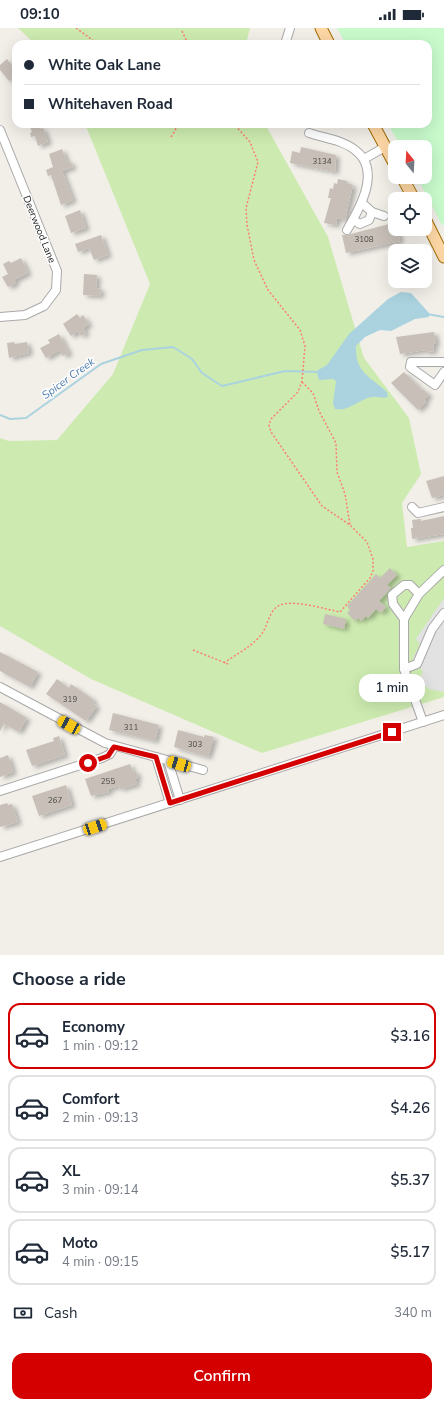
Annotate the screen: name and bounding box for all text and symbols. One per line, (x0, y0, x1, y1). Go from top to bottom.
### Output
text: 09:10 (20, 4, 60, 24)
text: White Oak Lane (48, 55, 161, 75)
text: Whitehaven Road (48, 94, 173, 114)
north arrow (388, 140, 432, 184)
map controls (388, 140, 432, 288)
house number: 3134 (312, 156, 332, 167)
button: locate (388, 192, 432, 236)
street label: Deerwood Lane (19, 194, 59, 265)
house number: 3108 (354, 234, 374, 245)
button: layers (388, 244, 432, 288)
water label: Spicer Creek (39, 354, 98, 403)
callout: 1 min (359, 674, 425, 702)
text: 1 min (375, 679, 409, 697)
house number: 319 (63, 694, 77, 705)
car (56, 714, 82, 736)
house number: 311 (124, 722, 138, 733)
route end (383, 723, 401, 741)
house number: 303 (188, 739, 202, 750)
route start (79, 754, 97, 772)
car (166, 755, 192, 773)
house number: 255 (101, 776, 115, 787)
house number: 267 (48, 795, 62, 806)
car (82, 818, 108, 836)
text: Choose a ride (12, 967, 126, 991)
text: Economy (62, 1017, 125, 1037)
icon: car (14, 1018, 50, 1054)
text: $3.16 (390, 1026, 430, 1046)
text: 1 min · 09:12 (62, 1037, 138, 1055)
text: Comfort (62, 1089, 119, 1109)
icon: car (14, 1090, 50, 1126)
text: $4.26 (390, 1098, 430, 1118)
text: 2 min · 09:13 (62, 1109, 138, 1127)
text: XL (62, 1161, 81, 1181)
icon: car (14, 1162, 50, 1198)
text: $5.37 (390, 1170, 430, 1190)
text: 3 min · 09:14 (62, 1181, 138, 1199)
text: Moto (62, 1233, 98, 1253)
icon: car (14, 1234, 50, 1270)
text: $5.17 (390, 1242, 430, 1262)
text: 4 min · 09:15 (62, 1253, 138, 1271)
icon: cash (12, 1302, 34, 1324)
text: Cash (44, 1303, 78, 1323)
text: 340 m (394, 1304, 432, 1322)
button: Confirm (12, 1353, 432, 1399)

